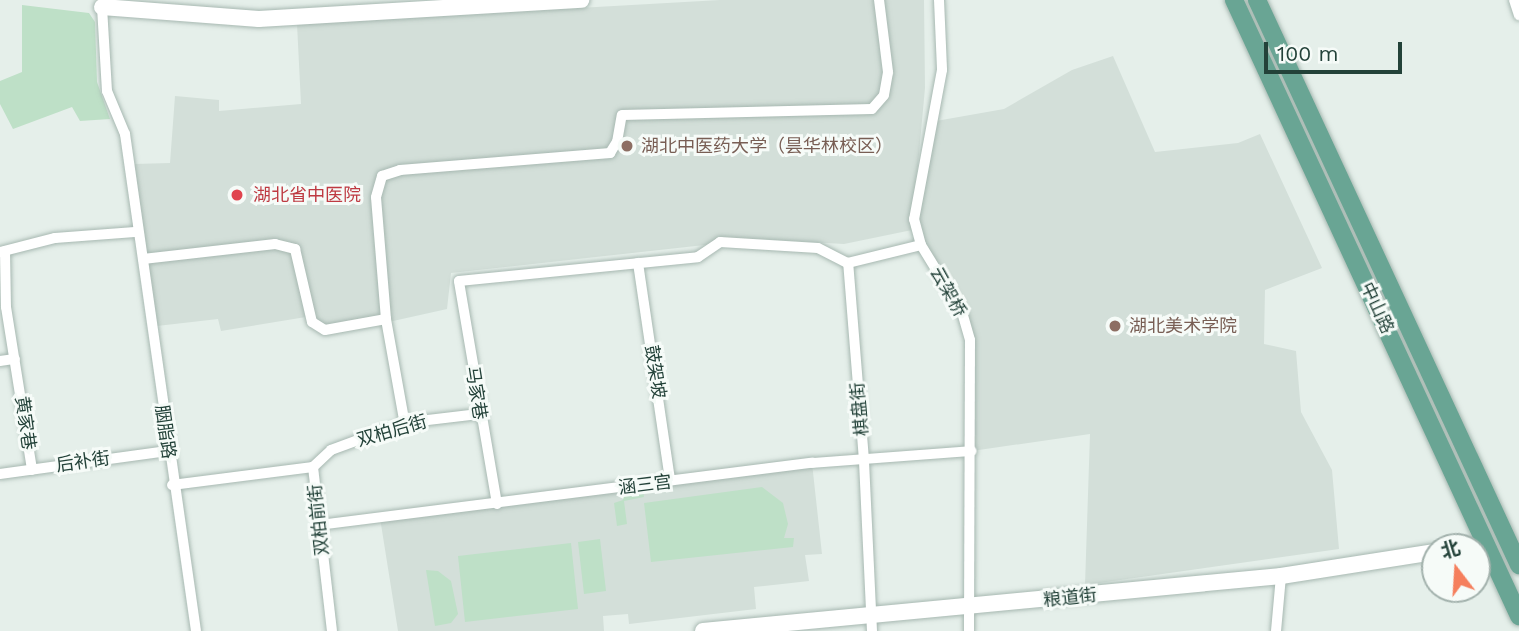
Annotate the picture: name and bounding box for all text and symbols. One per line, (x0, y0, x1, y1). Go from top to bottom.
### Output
scale bar (1267, 28, 1405, 72)
text: 100 m (1277, 41, 1339, 66)
place label: 湖北中医药大学（昙华林校区） (641, 135, 893, 157)
marker: 湖北中医药大学（昙华林校区） (619, 138, 635, 154)
place label: 湖北省中医院 (253, 184, 361, 206)
marker: 湖北省中医院 (227, 185, 247, 205)
street label: 云架桥 (925, 263, 971, 321)
street label: 中山路 (1356, 279, 1398, 337)
place label: 湖北美术学院 (1129, 315, 1237, 337)
marker: 湖北美术学院 (1107, 318, 1123, 334)
street label: 鼓架坡 (640, 344, 670, 400)
street label: 马家巷 (461, 365, 491, 421)
street label: 棋盘街 (847, 381, 873, 437)
street label: 黄家巷 (11, 395, 39, 451)
street label: 胭脂路 (151, 404, 179, 460)
street label: 双柏后街 (354, 411, 430, 451)
street label: 后补街 (55, 448, 111, 476)
street label: 涵三宫 (617, 471, 673, 499)
street label: 双柏前街 (304, 483, 334, 557)
north arrow (1421, 533, 1491, 603)
text: 北 (1438, 536, 1463, 563)
street label: 粮道街 (1042, 584, 1098, 612)

